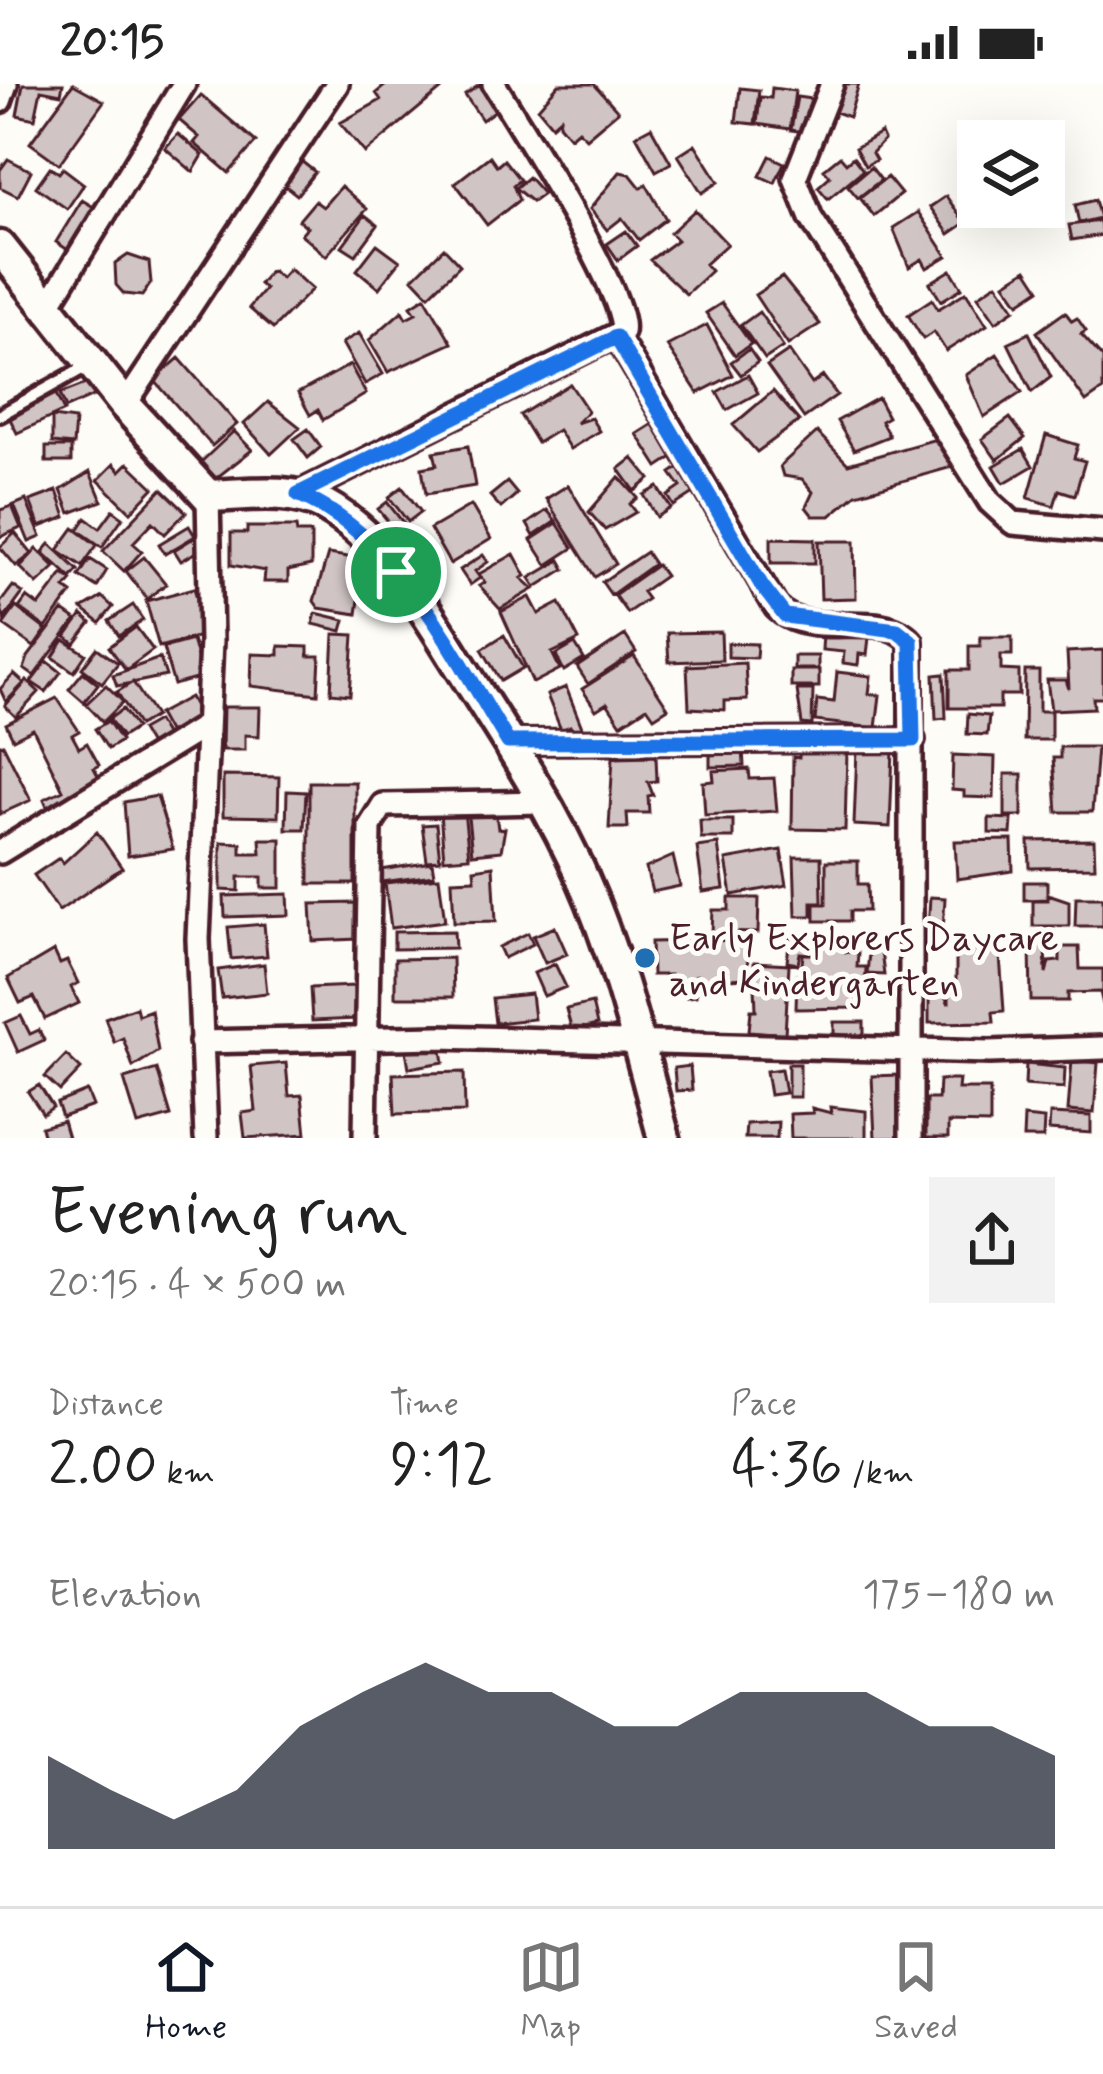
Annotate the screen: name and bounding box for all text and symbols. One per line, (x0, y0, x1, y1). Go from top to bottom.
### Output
text: 20:15 (60, 13, 164, 72)
map controls (957, 120, 1065, 228)
button: layers (957, 120, 1065, 228)
pin (345, 521, 447, 623)
icon: arrive (363, 539, 429, 605)
place label: Early Explorers Daycare and Kindergarten (669, 914, 1059, 1010)
marker: Early Explorers Daycare and Kindergarten (632, 945, 658, 971)
text: Evening run (48, 1172, 408, 1258)
button: share (929, 1177, 1055, 1303)
text: 20:15 · 4 × 500 m (48, 1260, 346, 1311)
text: Distance (48, 1383, 164, 1427)
text: Time (390, 1383, 459, 1427)
text: Pace (731, 1383, 797, 1427)
text: 2.00 (48, 1427, 158, 1506)
text: 9:12 (390, 1427, 494, 1506)
text: 4:36 (731, 1427, 843, 1506)
text: km (158, 1452, 215, 1496)
text: /km (843, 1452, 914, 1496)
text: Elevation (48, 1570, 202, 1621)
text: 175–180 m (862, 1570, 1055, 1621)
tab: Home (145, 1934, 227, 2050)
tab: Map (518, 1934, 584, 2050)
tab: Saved (874, 1934, 958, 2050)

